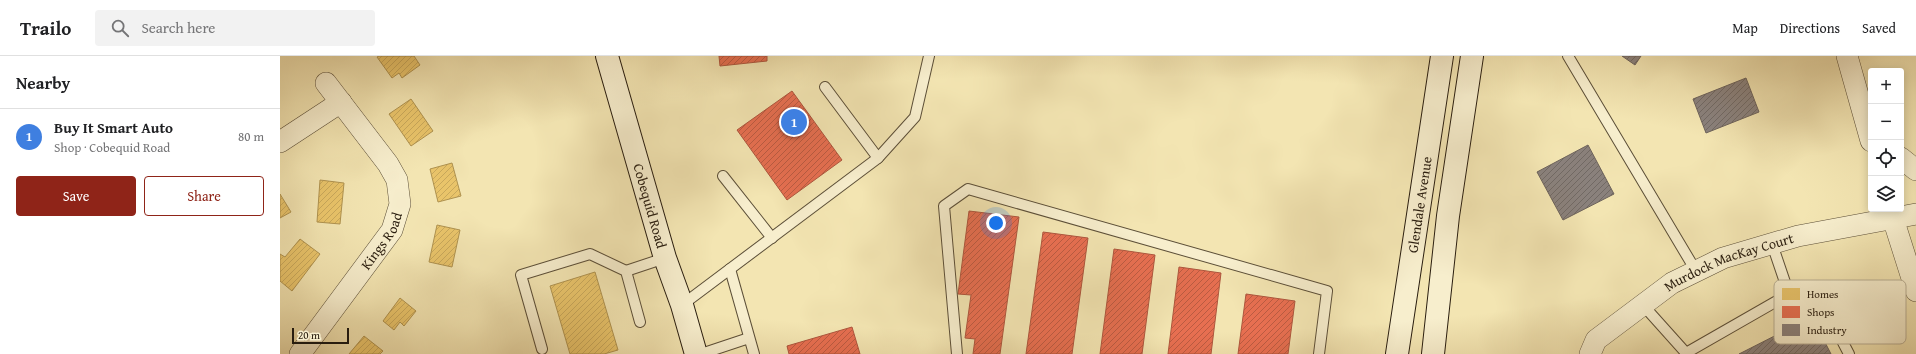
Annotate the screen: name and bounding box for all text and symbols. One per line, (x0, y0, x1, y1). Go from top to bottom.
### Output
search box (95, 10, 375, 46)
text: Trailo (20, 14, 71, 42)
icon: search (109, 17, 131, 39)
text: Search here (141, 17, 215, 38)
text: Map (1732, 18, 1758, 38)
text: Directions (1780, 18, 1840, 38)
text: Saved (1862, 18, 1896, 38)
map controls (1868, 68, 1904, 212)
button: + (1868, 68, 1904, 104)
text: Nearby (16, 70, 70, 95)
button: − (1868, 104, 1904, 140)
pin: 1 (781, 107, 807, 137)
text: Buy It Smart Auto (54, 117, 173, 138)
text: 1 (26, 127, 32, 146)
text: 80 m (238, 127, 264, 146)
text: Shop · Cobequid Road (54, 138, 170, 157)
button: locate (1868, 140, 1904, 176)
street label: Glendale Avenue (1402, 155, 1437, 254)
street label: Cobequid Road (628, 161, 672, 251)
button: Save (16, 176, 136, 216)
button: Share (144, 176, 264, 216)
button: layers (1868, 176, 1904, 212)
street label: Kings Road (356, 209, 407, 274)
your location (986, 213, 1006, 233)
street label: Murdock MacKay Court (1659, 228, 1796, 296)
legend (1774, 280, 1906, 344)
text: Homes (1807, 286, 1838, 302)
text: Shops (1807, 304, 1834, 320)
text: Industry (1807, 322, 1847, 338)
scale bar (292, 326, 349, 345)
text: 20 m (298, 327, 320, 343)

